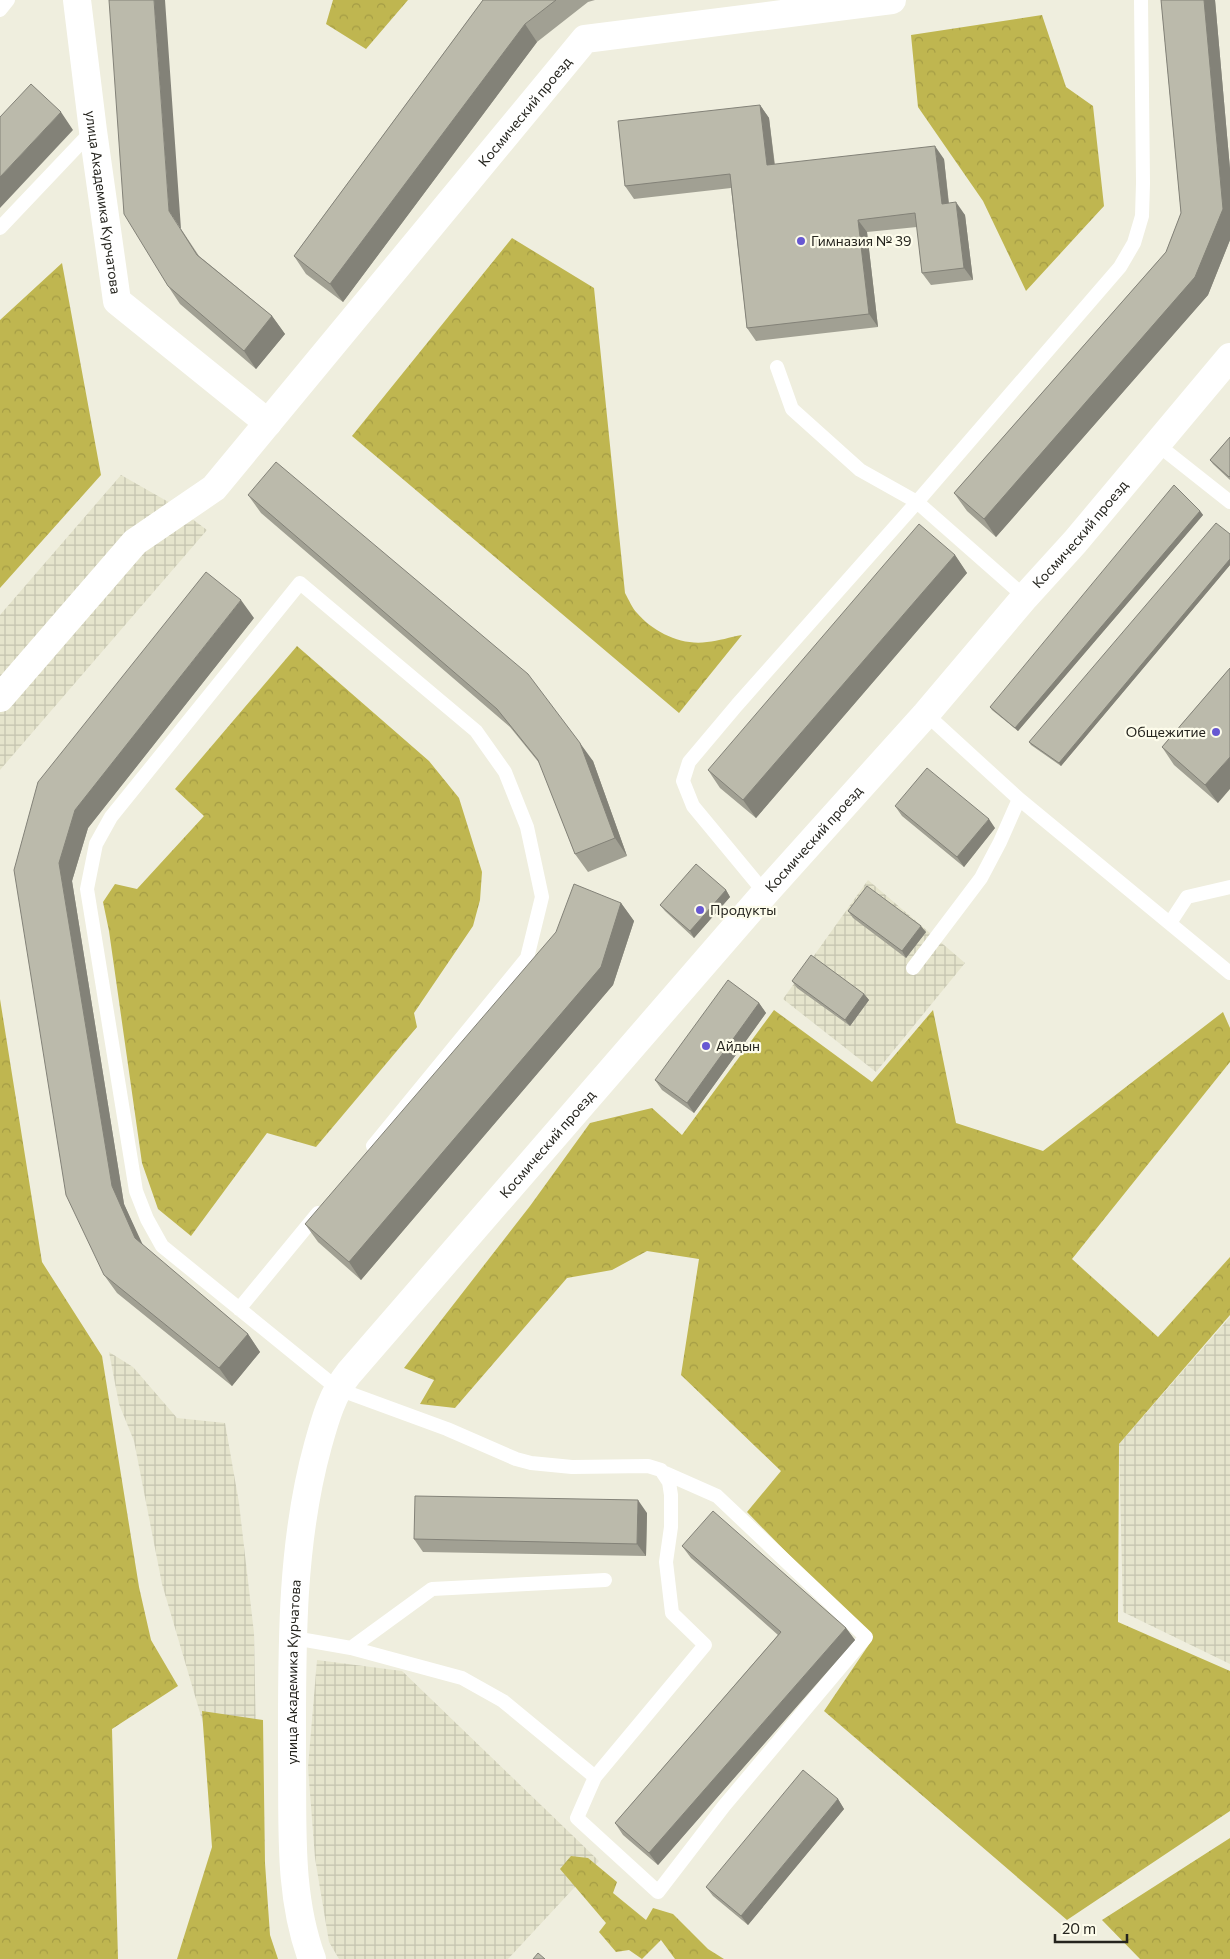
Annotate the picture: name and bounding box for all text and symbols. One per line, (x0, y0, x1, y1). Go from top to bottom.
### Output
street label: Космический проезд (474, 53, 575, 170)
street label: улица Академика Курчатова (83, 110, 125, 295)
place label: Гимназия № 39 (811, 232, 911, 249)
marker: Гимназия № 39 (795, 235, 807, 247)
street label: Космический проезд (1028, 477, 1131, 591)
place label: Общежитие (1126, 723, 1206, 740)
marker: Общежитие (1210, 726, 1222, 738)
street label: Космический проезд (761, 782, 865, 895)
place label: Продукты (710, 901, 776, 918)
marker: Продукты (694, 904, 706, 916)
place label: Айдын (716, 1037, 760, 1054)
marker: Айдын (700, 1040, 712, 1052)
street label: Космический проезд (496, 1086, 598, 1201)
street label: улица Академика Курчатова (283, 1579, 304, 1765)
scale bar (1055, 1912, 1128, 1944)
text: 20 m (1062, 1919, 1096, 1937)

